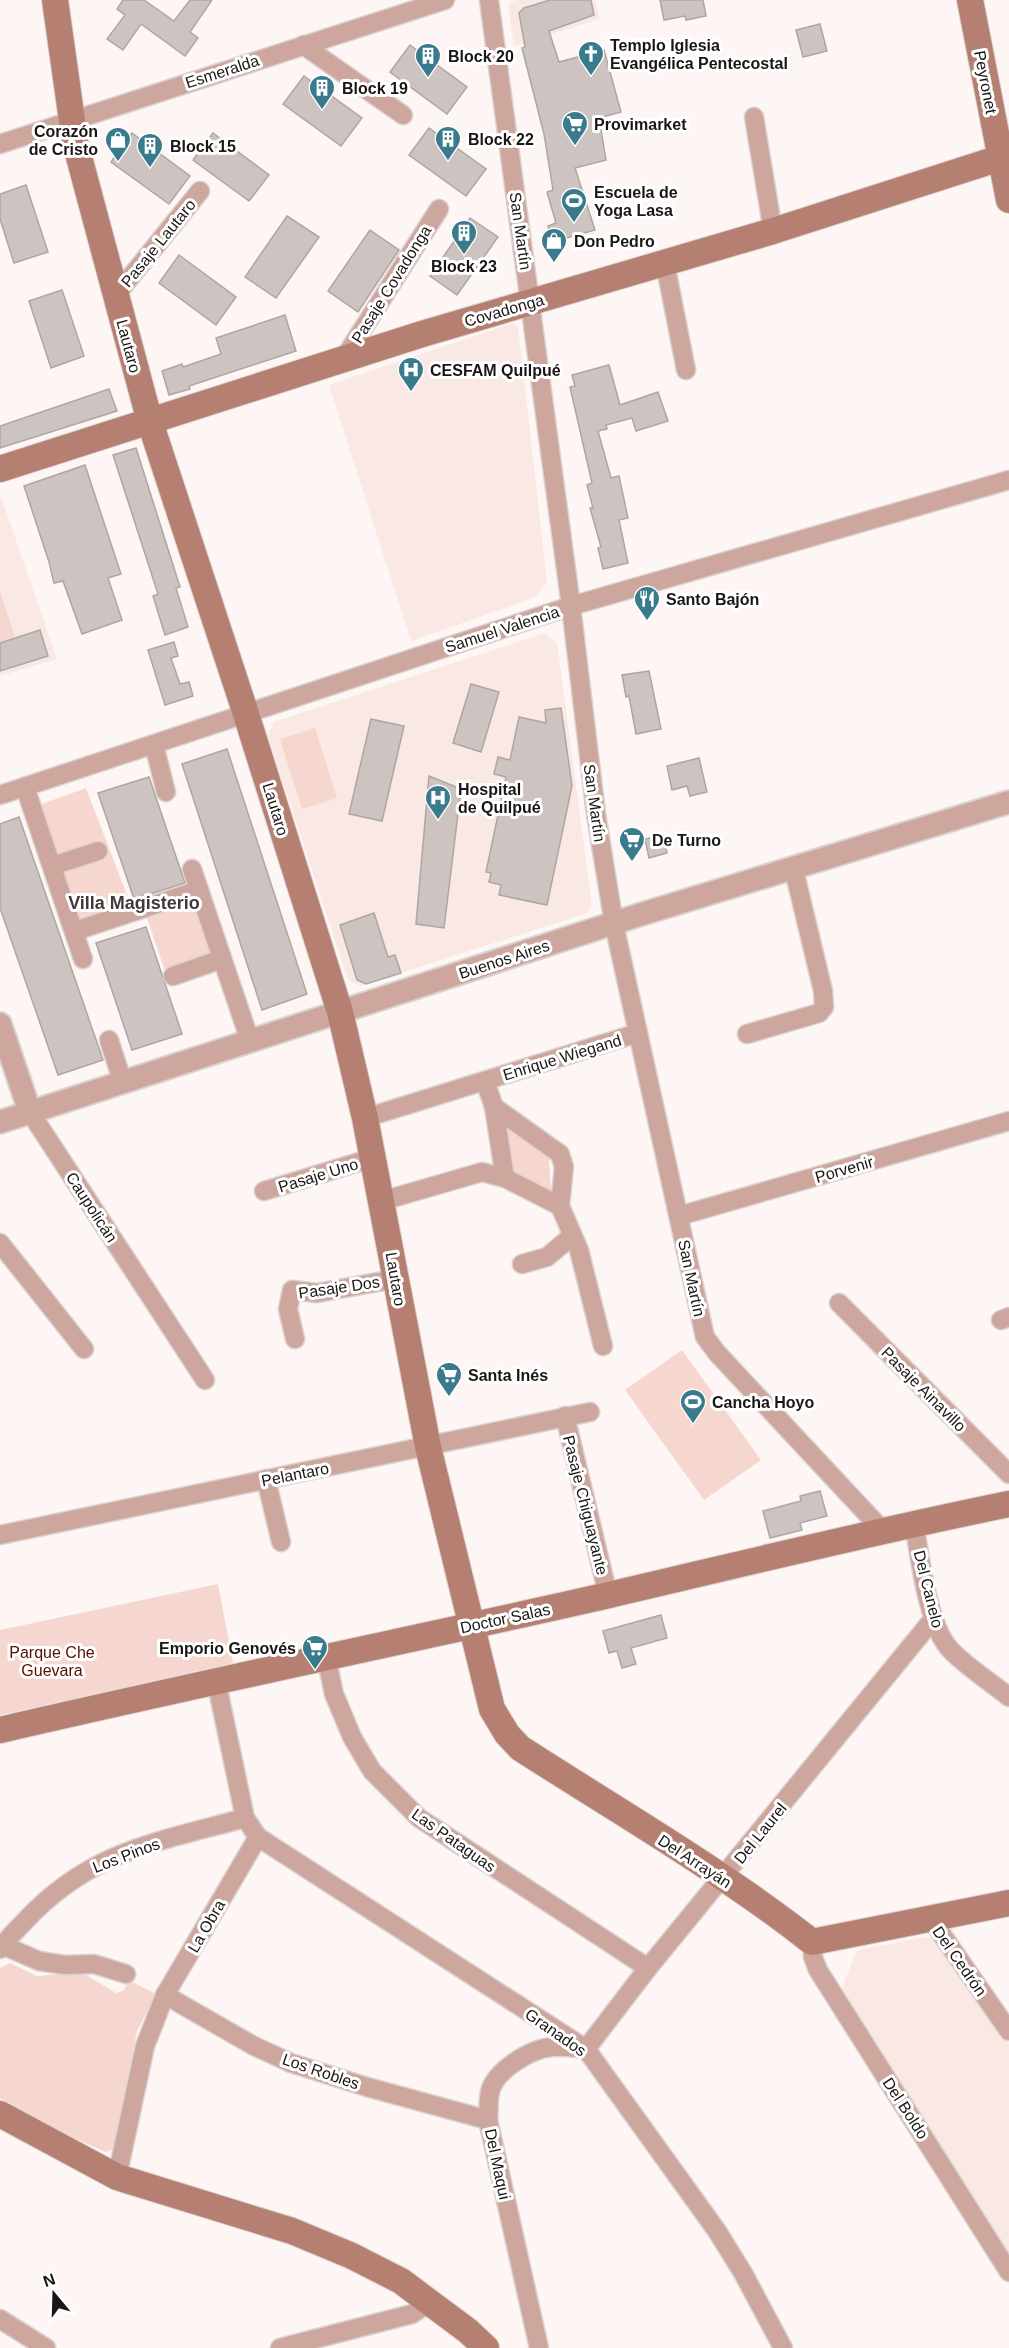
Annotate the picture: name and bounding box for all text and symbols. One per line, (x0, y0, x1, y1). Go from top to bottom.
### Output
place label: Templo Iglesia Evangélica Pentecostal (610, 37, 788, 72)
church icon: Templo Iglesia Evangélica Pentecostal (576, 39, 606, 77)
building icon: Block 20 (413, 41, 443, 79)
place label: Block 20 (448, 48, 514, 65)
street label: Peyronet (971, 49, 1000, 116)
street label: Esmeralda (183, 52, 261, 91)
building icon: Block 19 (307, 73, 337, 111)
place label: Block 19 (342, 80, 408, 97)
supermarket icon: Provimarket (560, 109, 590, 147)
place label: Provimarket (594, 116, 687, 133)
place label: Corazón de Cristo (29, 123, 98, 158)
building icon: Block 22 (433, 124, 463, 162)
shop icon: Corazón de Cristo (103, 125, 133, 163)
building icon: Block 15 (135, 131, 165, 169)
place label: Block 22 (468, 131, 534, 148)
place label: Block 15 (170, 138, 236, 155)
place label: Escuela de Yoga Lasa (594, 184, 678, 219)
sports icon: Escuela de Yoga Lasa (559, 186, 589, 224)
street label: San Martín (507, 191, 534, 271)
street label: Pasaje Lautaro (118, 196, 199, 290)
building icon: Block 23 (449, 218, 479, 256)
street label: Pasaje Covadonga (348, 222, 435, 346)
shop icon: Don Pedro (539, 226, 569, 264)
place label: Don Pedro (574, 233, 655, 250)
place label: Block 23 (431, 258, 497, 275)
street label: Covadonga (462, 291, 546, 330)
street label: Lautaro (113, 318, 144, 375)
hospital icon: CESFAM Quilpué (396, 355, 426, 393)
place label: CESFAM Quilpué (430, 362, 561, 379)
restaurant icon: Santo Bajón (632, 584, 662, 622)
place label: Santo Bajón (666, 591, 759, 608)
street label: Samuel Valencia (443, 603, 561, 656)
street label: San Martín (581, 763, 608, 843)
street label: Lautaro (259, 781, 292, 838)
place label: Hospital de Quilpué (458, 781, 541, 816)
hospital icon: Hospital de Quilpué (423, 783, 453, 821)
supermarket icon: De Turno (617, 825, 647, 863)
place label: De Turno (652, 832, 721, 849)
district label: Villa Magisterio (68, 893, 200, 913)
street label: Buenos Aires (457, 937, 552, 982)
street label: Enrique Wiegand (501, 1031, 623, 1084)
street label: Porvenir (813, 1153, 876, 1186)
street label: Pasaje Uno (276, 1155, 360, 1196)
street label: Caupolicán (63, 1169, 121, 1245)
street label: San Martín (675, 1238, 708, 1318)
street label: Lautaro (382, 1251, 409, 1307)
street label: Pasaje Dos (297, 1273, 381, 1302)
street label: Pasaje Ainavillo (878, 1344, 969, 1435)
supermarket icon: Santa Inés (434, 1360, 464, 1398)
place label: Santa Inés (468, 1367, 548, 1384)
sports icon: Cancha Hoyo (678, 1387, 708, 1425)
place label: Cancha Hoyo (712, 1394, 814, 1411)
street label: Pasaje Chiguayante (560, 1434, 611, 1577)
street label: Pelantaro (260, 1460, 330, 1489)
street label: Del Canelo (911, 1549, 946, 1630)
street label: Doctor Salas (459, 1601, 552, 1636)
supermarket icon: Emporio Genovés (300, 1633, 330, 1671)
place label: Emporio Genovés (159, 1640, 296, 1657)
park label: Parque Che Guevara (9, 1644, 95, 1679)
street label: Del Laurel (731, 1800, 790, 1867)
street label: Las Pataguas (409, 1805, 499, 1875)
street label: Del Arrayán (655, 1832, 734, 1891)
street label: Los Pinos (90, 1835, 162, 1876)
street label: La Obra (185, 1897, 228, 1956)
street label: Del Cedrón (929, 1923, 990, 1999)
street label: Granados (522, 2005, 589, 2060)
street label: Los Robles (280, 2050, 361, 2093)
street label: Del Boldo (880, 2075, 932, 2142)
street label: Del Maqui (482, 2127, 513, 2201)
north arrow (24, 2264, 84, 2324)
text: N (41, 2270, 58, 2290)

